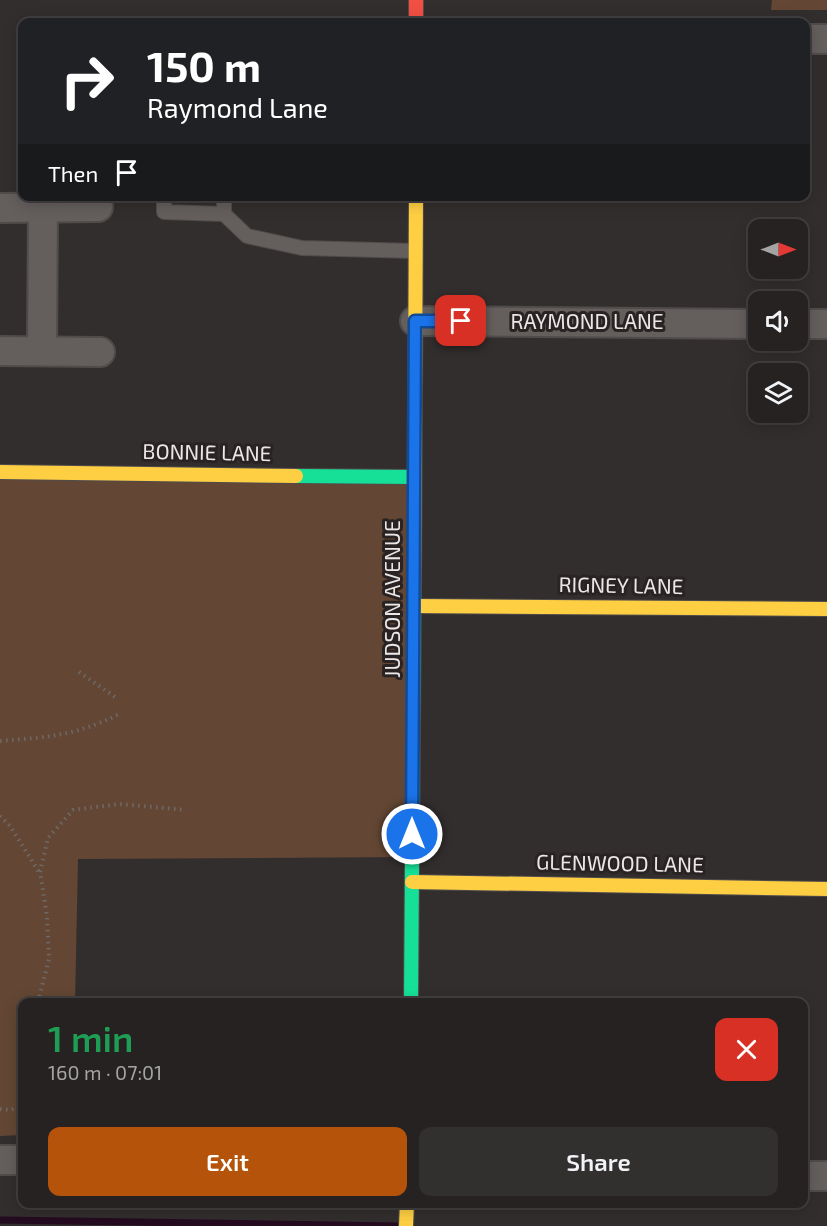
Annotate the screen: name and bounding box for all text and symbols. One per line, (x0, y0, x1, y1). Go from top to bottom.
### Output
text: 150 m (147, 40, 261, 90)
icon: right (48, 42, 126, 120)
text: Raymond Lane (147, 91, 328, 123)
icon: arrive (110, 156, 143, 189)
text: Then (48, 160, 98, 186)
north arrow (748, 219, 808, 279)
map controls (748, 219, 808, 423)
button: sound (748, 291, 808, 351)
pin (435, 295, 486, 346)
icon: arrive (444, 304, 477, 337)
street label: RAYMOND LANE (510, 308, 664, 333)
button: layers (748, 363, 808, 423)
street label: BONNIE LANE (142, 438, 272, 465)
street label: JUDSON AVENUE (379, 520, 404, 678)
street label: RIGNEY LANE (558, 571, 684, 598)
position arrow (380, 802, 444, 866)
street label: GLENWOOD LANE (536, 849, 704, 876)
text: 1 min (48, 1016, 133, 1059)
button: close (715, 1018, 778, 1081)
text: 160 m · 07:01 (48, 1060, 162, 1084)
button: Exit (48, 1127, 407, 1196)
button: Share (419, 1127, 778, 1196)

